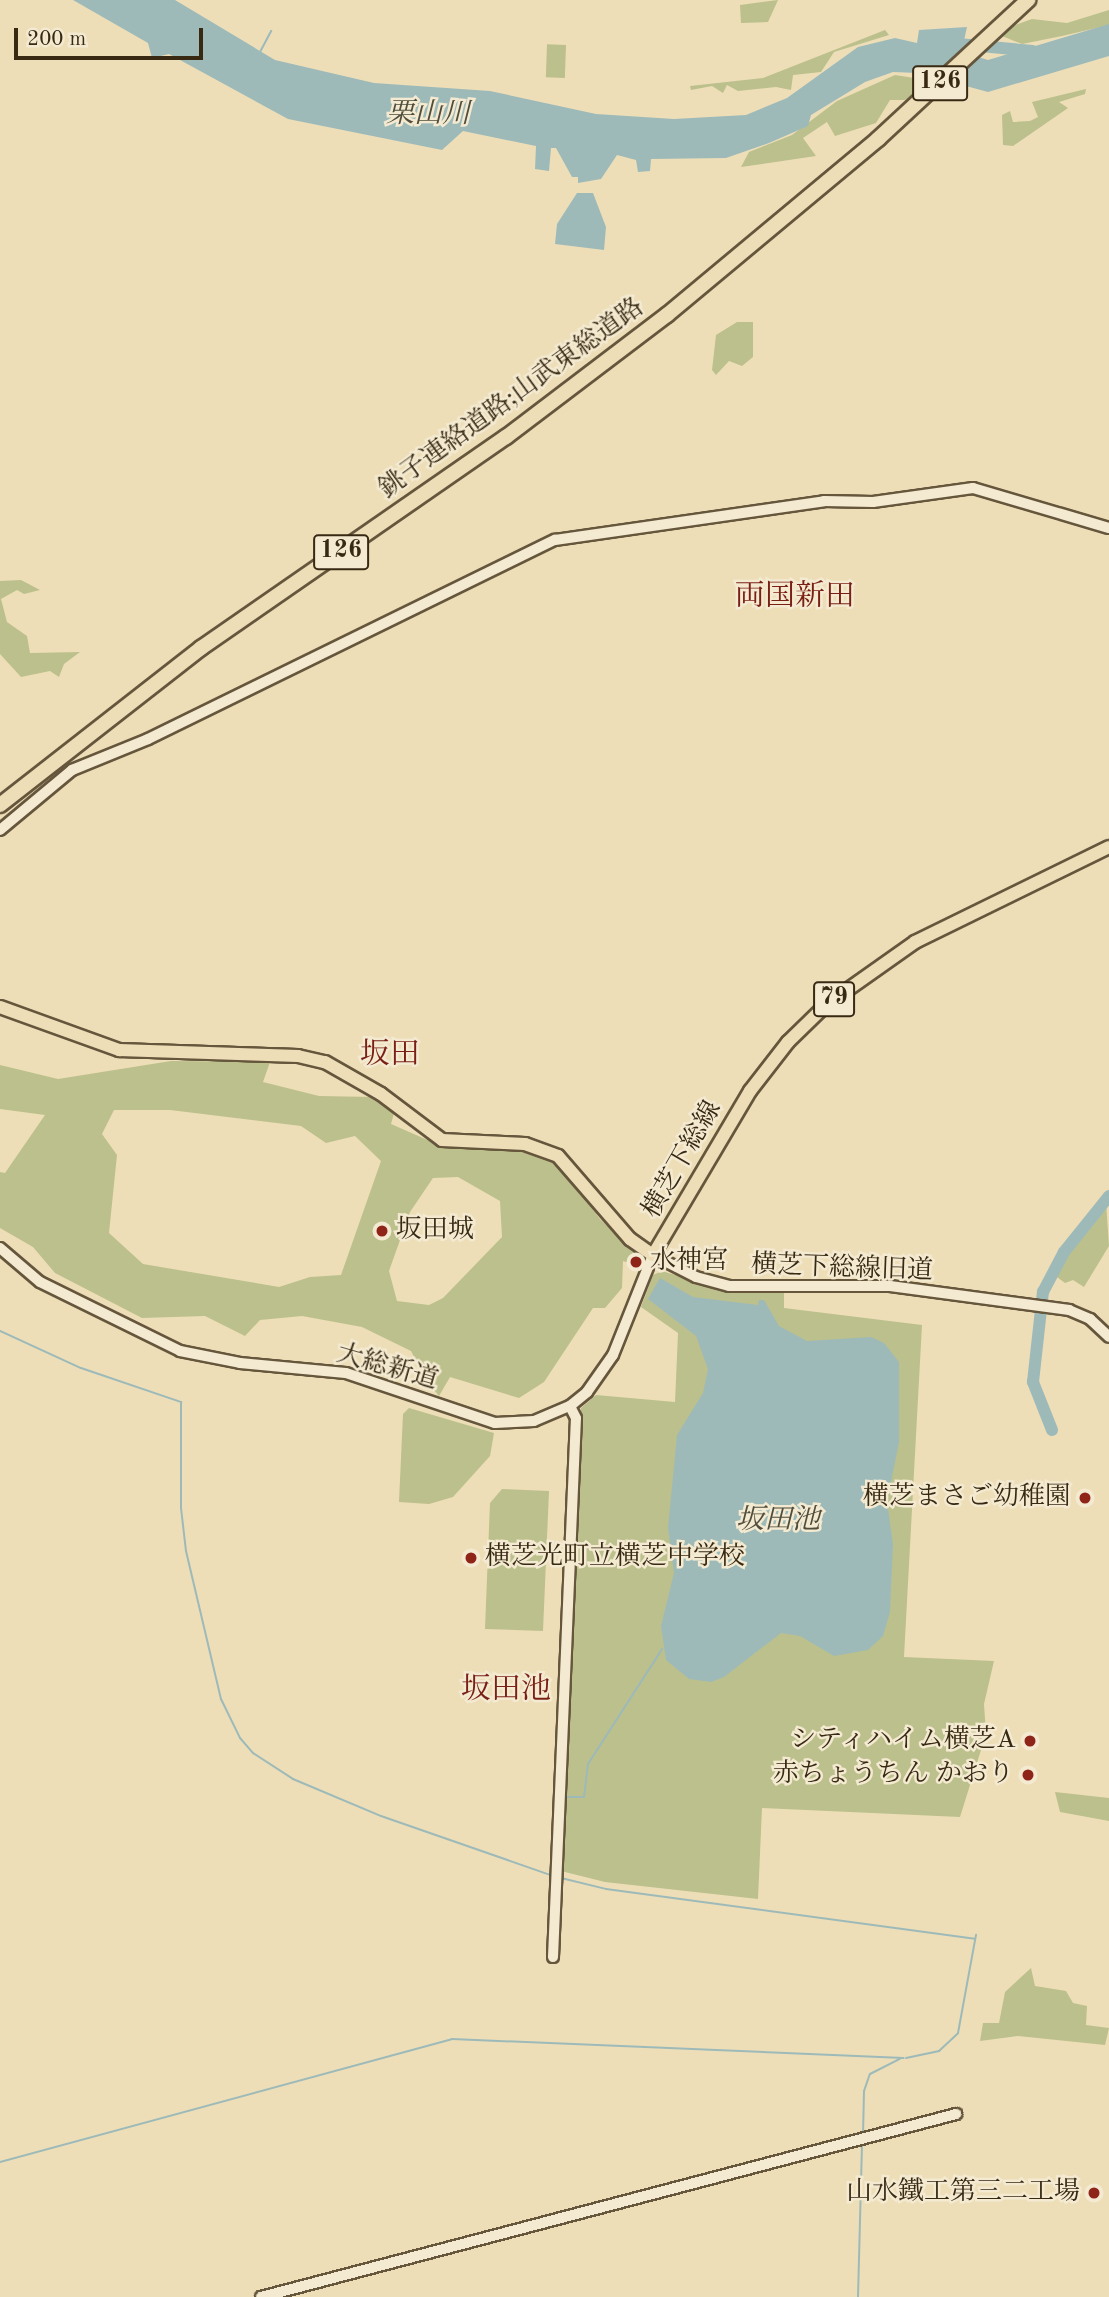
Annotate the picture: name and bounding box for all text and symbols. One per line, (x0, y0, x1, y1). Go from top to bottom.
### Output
scale bar (18, 14, 206, 58)
text: 200 m (27, 29, 86, 50)
road number: 126 (912, 62, 968, 104)
water label: 栗山川 (386, 98, 470, 132)
street label: 銚子連絡道路;山武東総道路 (374, 293, 650, 505)
road number: 126 (313, 532, 369, 572)
district label: 両国新田 (735, 579, 855, 615)
road number: 79 (813, 979, 855, 1020)
district label: 坂田 (360, 1037, 420, 1073)
street label: 横芝下総線 (637, 1096, 729, 1224)
place label: 坂田城 (396, 1215, 474, 1247)
marker: 坂田城 (374, 1223, 390, 1239)
place label: 水神宮 (650, 1246, 728, 1278)
street label: 横芝下総線旧道 (751, 1250, 933, 1288)
marker: 水神宮 (628, 1254, 644, 1270)
street label: 大総新道 (333, 1339, 441, 1397)
place label: 横芝まさご幼稚園 (863, 1482, 1071, 1514)
marker: 横芝まさご幼稚園 (1077, 1490, 1093, 1506)
water label: 坂田池 (736, 1504, 820, 1538)
place label: 横芝光町立横芝中学校 (485, 1542, 745, 1574)
marker: 横芝光町立横芝中学校 (463, 1550, 479, 1566)
district label: 坂田池 (461, 1672, 551, 1708)
place label: シティハイム横芝A (788, 1725, 1016, 1757)
marker: シティハイム横芝A (1022, 1733, 1038, 1749)
place label: 赤ちょうちん かおり (773, 1759, 1014, 1791)
marker: 赤ちょうちん かおり (1020, 1767, 1036, 1783)
place label: 山水鐵工第三二工場 (846, 2177, 1080, 2209)
marker: 山水鐵工第三二工場 (1086, 2185, 1102, 2201)

